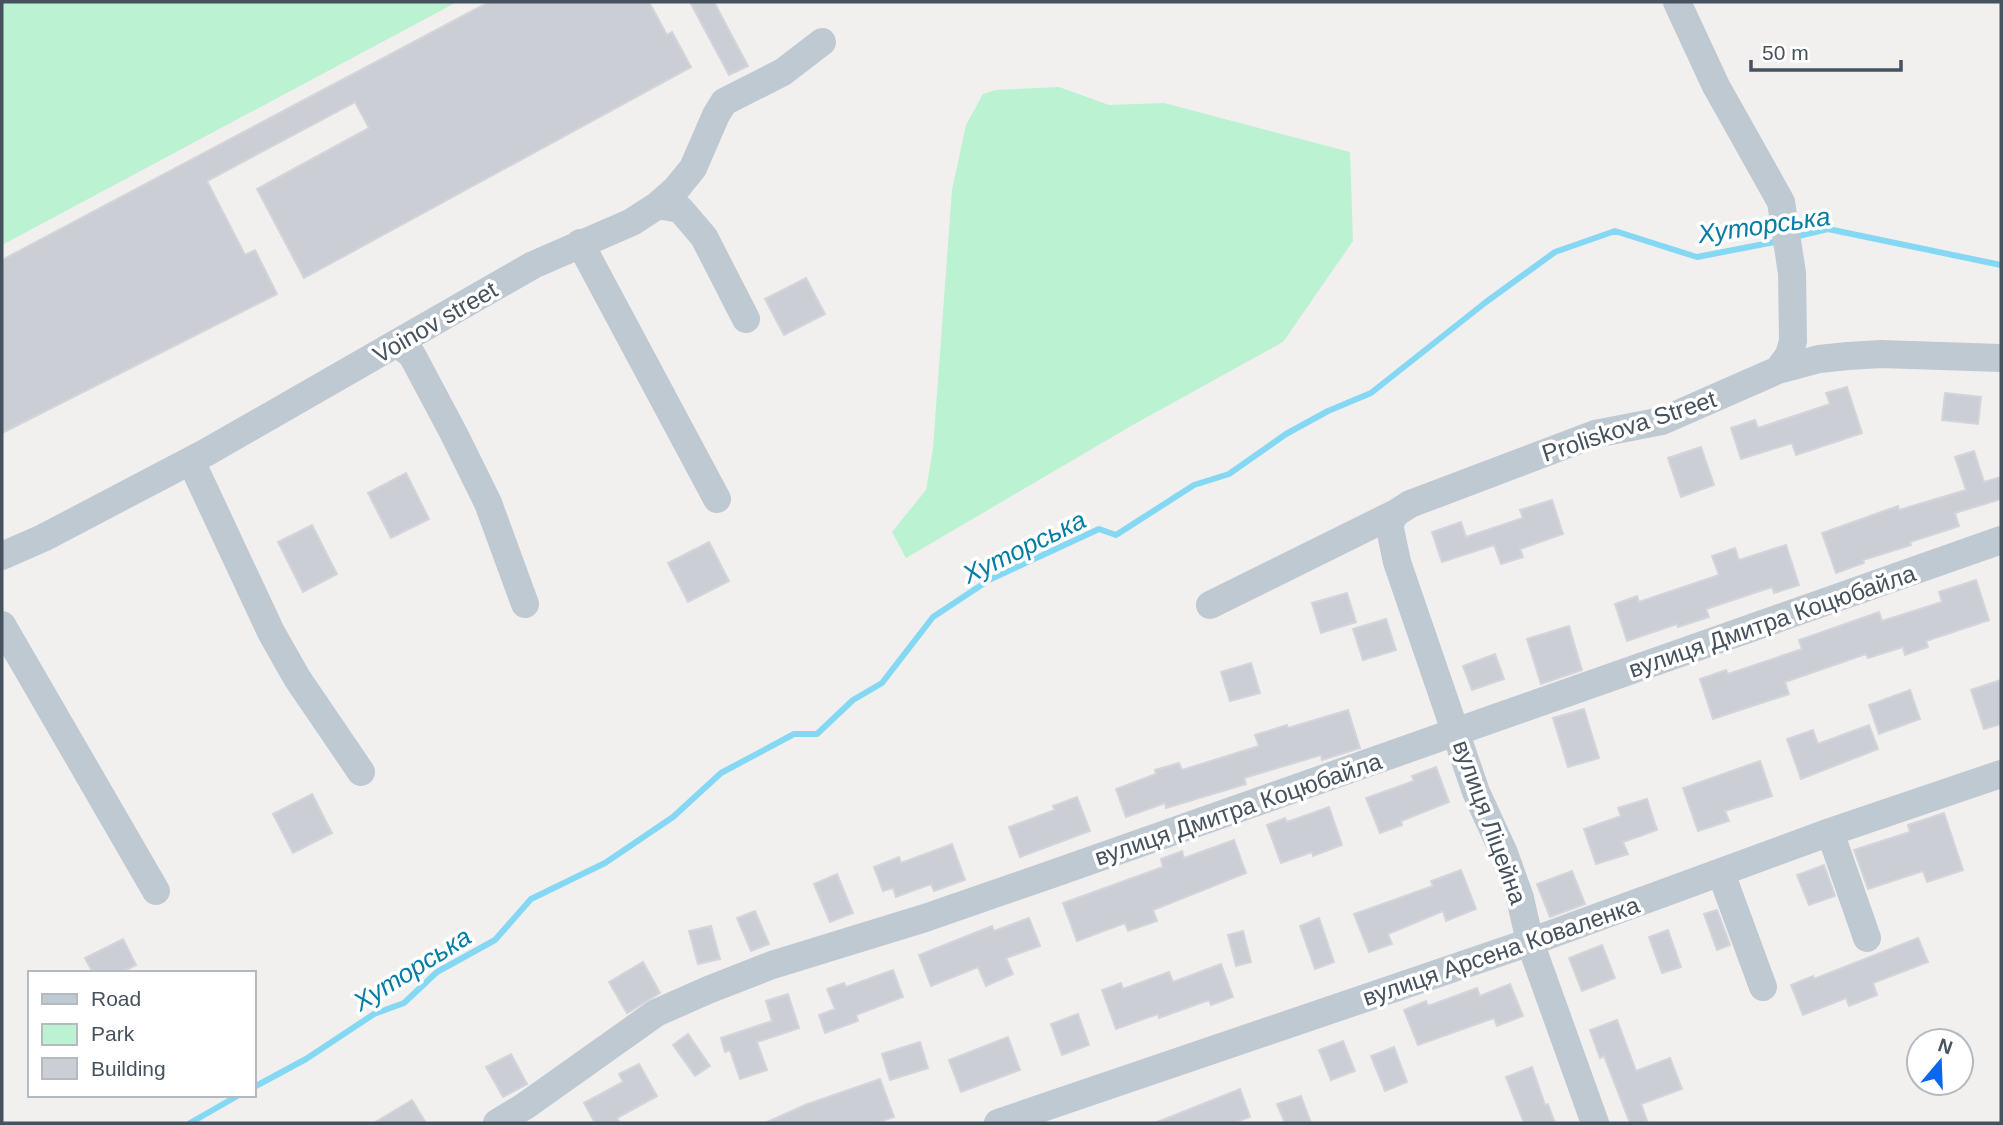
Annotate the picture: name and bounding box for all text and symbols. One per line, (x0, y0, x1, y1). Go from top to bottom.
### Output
scale bar (1751, 28, 1902, 72)
text: 50 m (1762, 41, 1809, 64)
water label: Хуторська (1695, 201, 1832, 249)
street label: Voinov street (368, 275, 502, 368)
street label: Proliskova Street (1539, 385, 1720, 467)
water label: Хуторська (957, 504, 1091, 590)
street label: вулиця Дмитра Коцюбайла (1625, 559, 1920, 683)
street label: вулиця Ліцейна (1448, 736, 1532, 908)
street label: вулиця Дмитра Коцюбайла (1091, 747, 1386, 871)
street label: вулиця Арсена Коваленка (1359, 891, 1643, 1011)
water label: Хуторська (347, 921, 477, 1018)
legend (28, 971, 256, 1097)
text: Road (91, 987, 141, 1010)
text: Park (91, 1022, 135, 1045)
north arrow (1905, 1027, 1975, 1097)
text: N (1935, 1034, 1955, 1059)
text: Building (91, 1057, 166, 1080)

